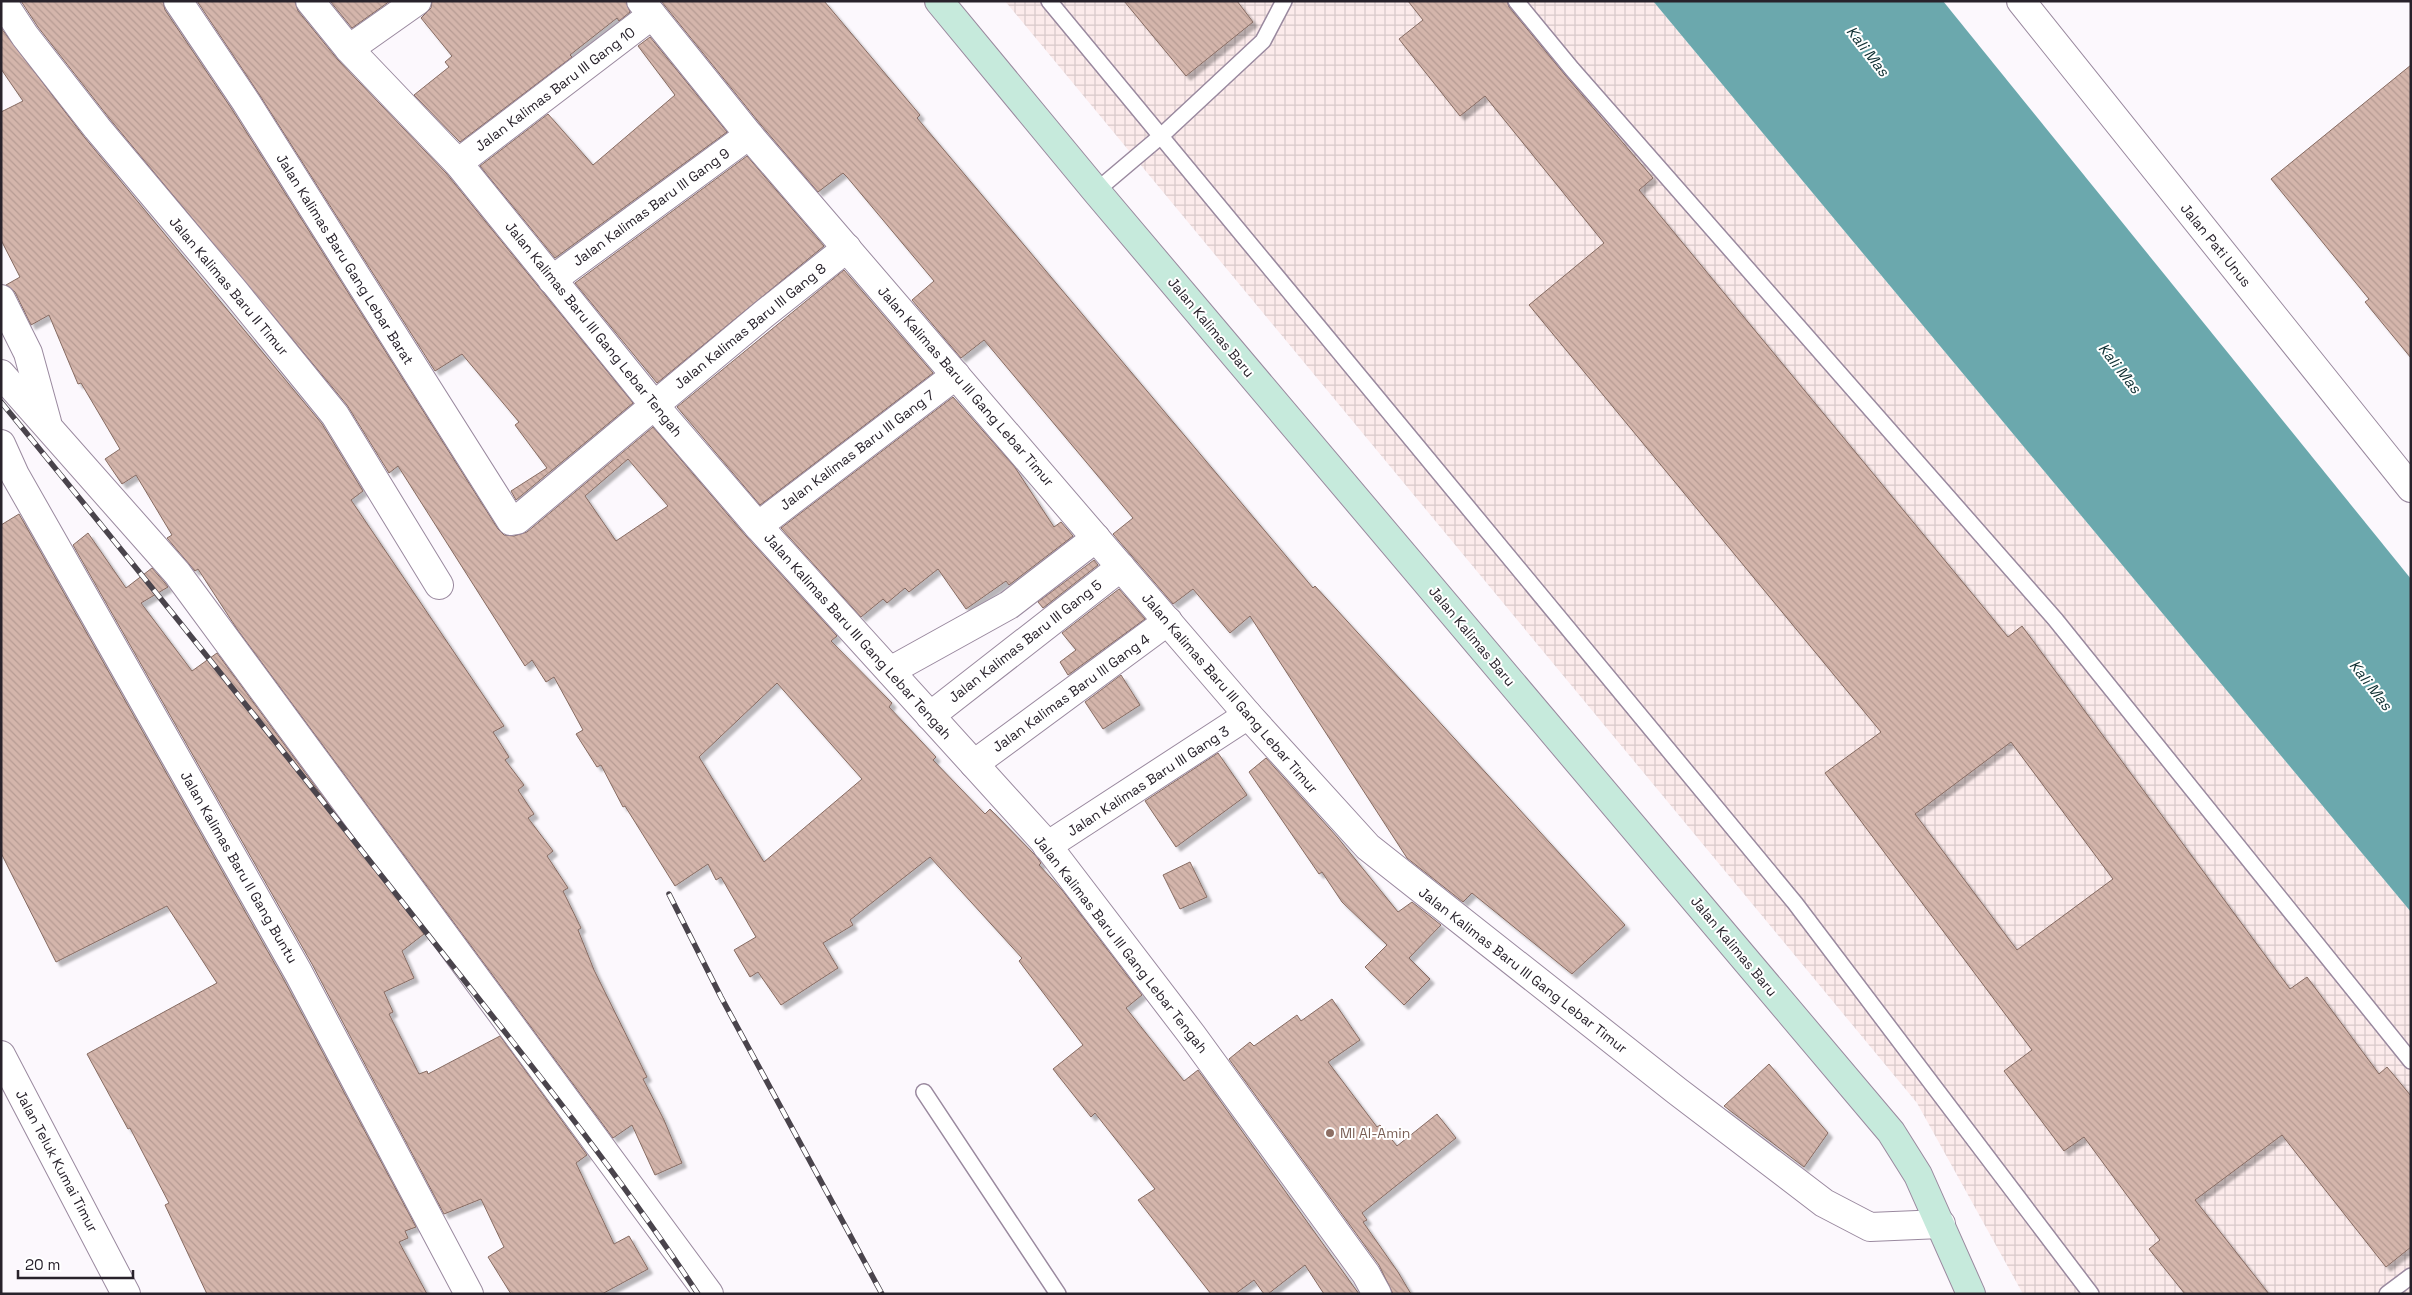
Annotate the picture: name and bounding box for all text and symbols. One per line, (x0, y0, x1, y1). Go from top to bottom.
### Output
water label: Kali Mas (1843, 22, 1894, 81)
street label: Jalan Kalimas Baru III Gang 10 (471, 23, 639, 155)
street label: Jalan Kalimas Baru III Gang 9 (569, 144, 733, 270)
street label: Jalan Kalimas Baru Gang Lebar Barat (272, 150, 418, 368)
street label: Jalan Pati Unus (2177, 199, 2255, 291)
street label: Jalan Kalimas Baru II Timur (165, 213, 293, 359)
street label: Jalan Kalimas Baru III Gang Lebar Tengah (501, 218, 687, 440)
street label: Jalan Kalimas Baru III Gang 8 (671, 259, 830, 393)
street label: Jalan Kalimas Baru (1164, 273, 1258, 381)
street label: Jalan Kalimas Baru III Gang Lebar Timur (874, 282, 1058, 490)
water label: Kali Mas (2095, 339, 2146, 398)
street label: Jalan Kalimas Baru III Gang 7 (776, 386, 938, 514)
street label: Jalan Kalimas Baru III Gang Lebar Tengah (760, 529, 956, 743)
street label: Jalan Kalimas Baru III Gang 5 (945, 576, 1105, 706)
street label: Jalan Kalimas Baru (1425, 582, 1519, 690)
street label: Jalan Kalimas Baru III Gang Lebar Timur (1138, 589, 1322, 797)
street label: Jalan Kalimas Baru III Gang 4 (989, 630, 1153, 756)
water label: Kali Mas (2346, 656, 2397, 715)
street label: Jalan Kalimas Baru III Gang 3 (1064, 722, 1232, 840)
street label: Jalan Kalimas Baru II Gang Buntu (176, 768, 302, 966)
street label: Jalan Kalimas Baru III Gang Lebar Tengah (1030, 831, 1212, 1057)
street label: Jalan Kalimas Baru III Gang Lebar Timur (1415, 883, 1631, 1057)
street label: Jalan Kalimas Baru (1687, 892, 1781, 1000)
street label: Jalan Teluk Kumai Timur (12, 1087, 102, 1235)
place label: MI Al-Amin (1340, 1124, 1410, 1142)
marker: MI Al-Amin (1324, 1127, 1336, 1139)
scale bar (18, 1248, 132, 1280)
text: 20 m (25, 1255, 60, 1274)

